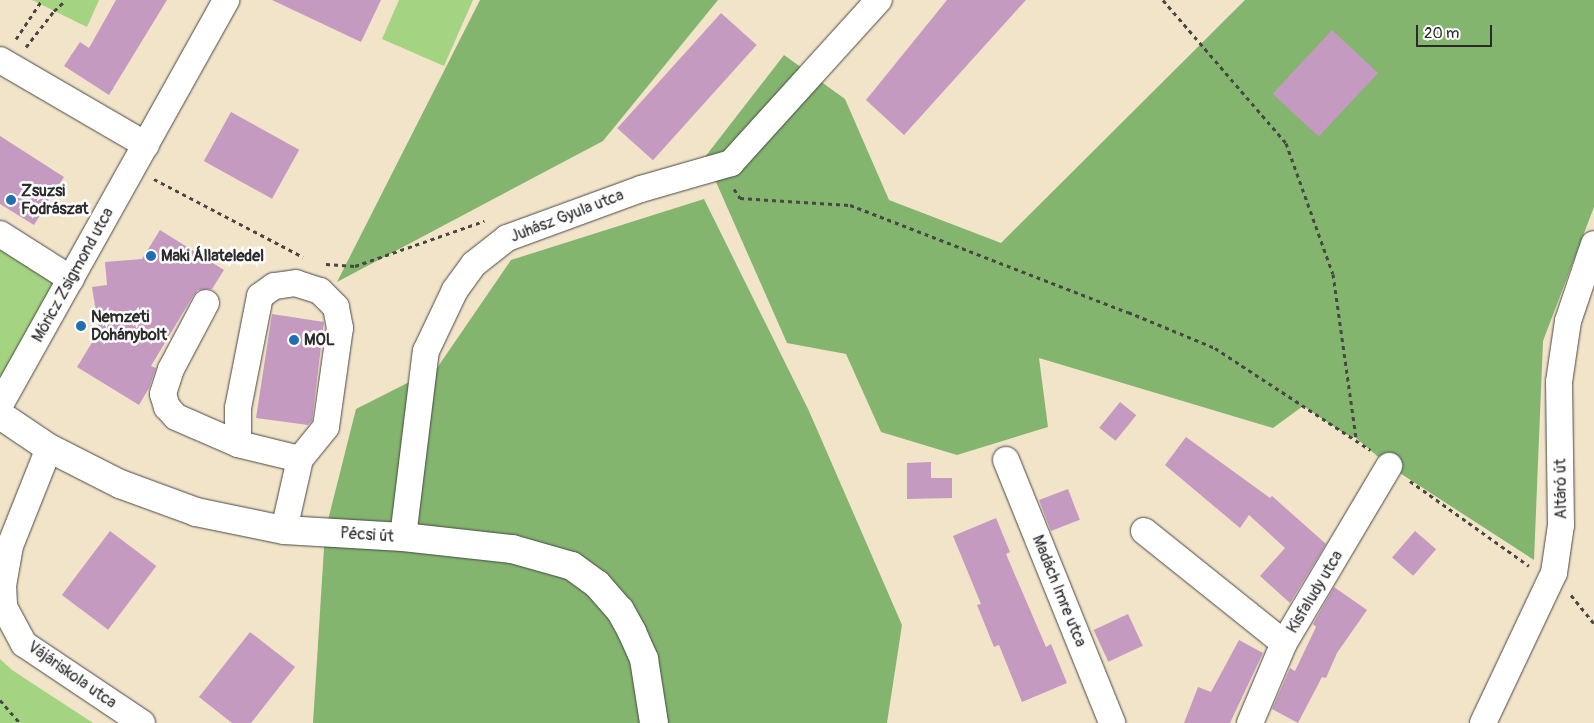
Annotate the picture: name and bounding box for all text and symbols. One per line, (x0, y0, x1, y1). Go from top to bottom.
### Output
scale bar (1419, 15, 1495, 47)
text: 20 m (1424, 24, 1459, 43)
place label: Zsuzsi Fodrászat (21, 181, 88, 219)
street label: Juhász Gyula utca (508, 186, 626, 246)
marker: Zsuzsi Fodrászat (5, 194, 17, 206)
street label: Móricz Zsigmond utca (28, 204, 118, 346)
place label: Maki Állateledel (161, 246, 264, 266)
marker: Maki Állateledel (145, 250, 157, 262)
place label: Nemzeti Dohánybolt (91, 307, 167, 345)
marker: Nemzeti Dohánybolt (75, 320, 87, 332)
place label: MOL (304, 330, 335, 350)
marker: MOL (288, 334, 300, 346)
street label: Altáró út (1551, 458, 1571, 520)
street label: Pécsi út (340, 524, 394, 546)
street label: Madách Imre utca (1028, 532, 1090, 650)
street label: Kisfaludy utca (1283, 547, 1347, 637)
street label: Vájáriskola utca (24, 637, 120, 713)

